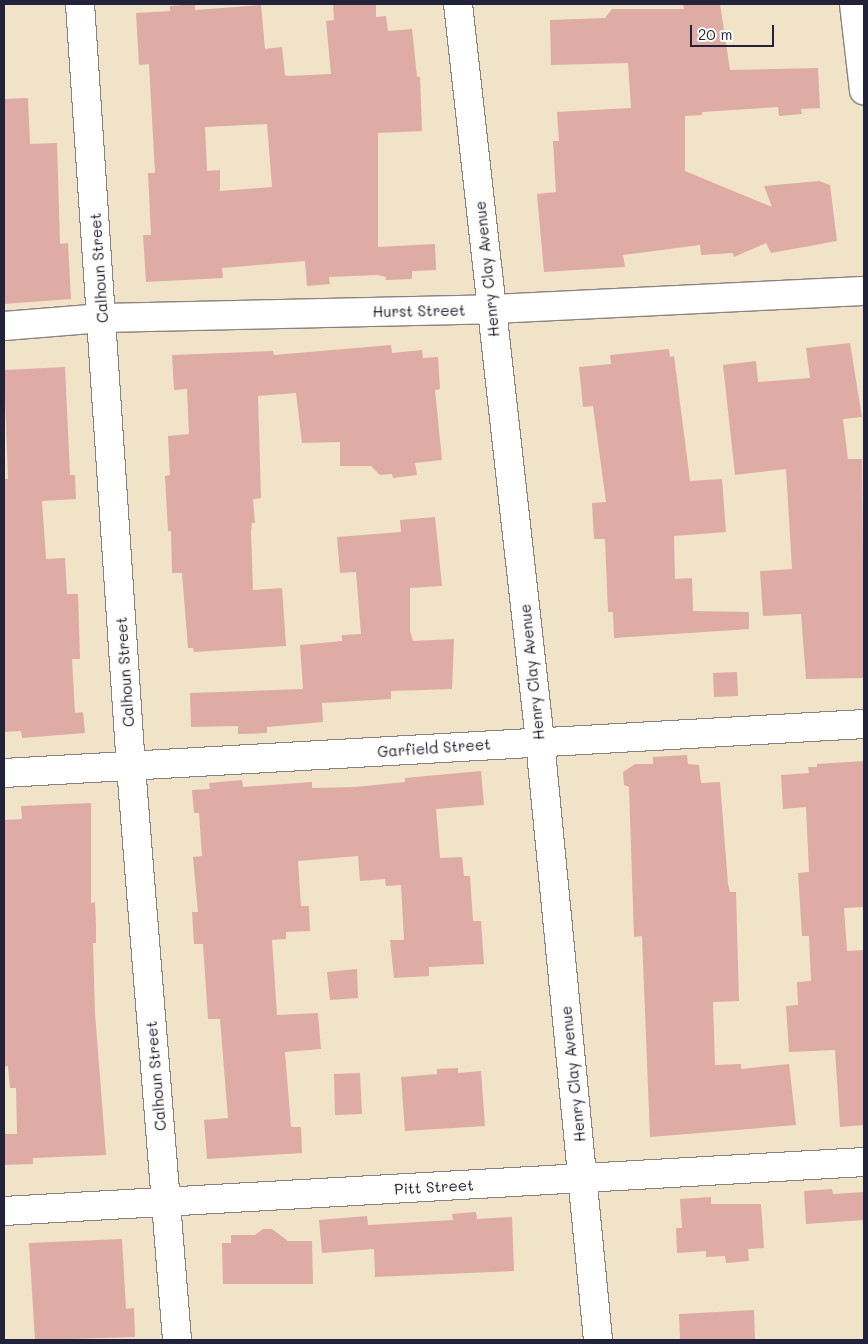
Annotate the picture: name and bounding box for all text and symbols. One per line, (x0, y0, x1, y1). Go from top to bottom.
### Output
scale bar (693, 15, 777, 47)
text: 20 m (698, 24, 732, 44)
street label: Henry Clay Avenue (471, 200, 503, 338)
street label: Calhoun Street (86, 212, 112, 324)
street label: Hurst Street (372, 301, 466, 321)
street label: Henry Clay Avenue (516, 603, 548, 741)
street label: Calhoun Street (112, 616, 138, 728)
street label: Garfield Street (377, 735, 491, 761)
street label: Henry Clay Avenue (557, 1005, 589, 1143)
street label: Calhoun Street (142, 1020, 170, 1132)
street label: Pitt Street (394, 1176, 474, 1198)

